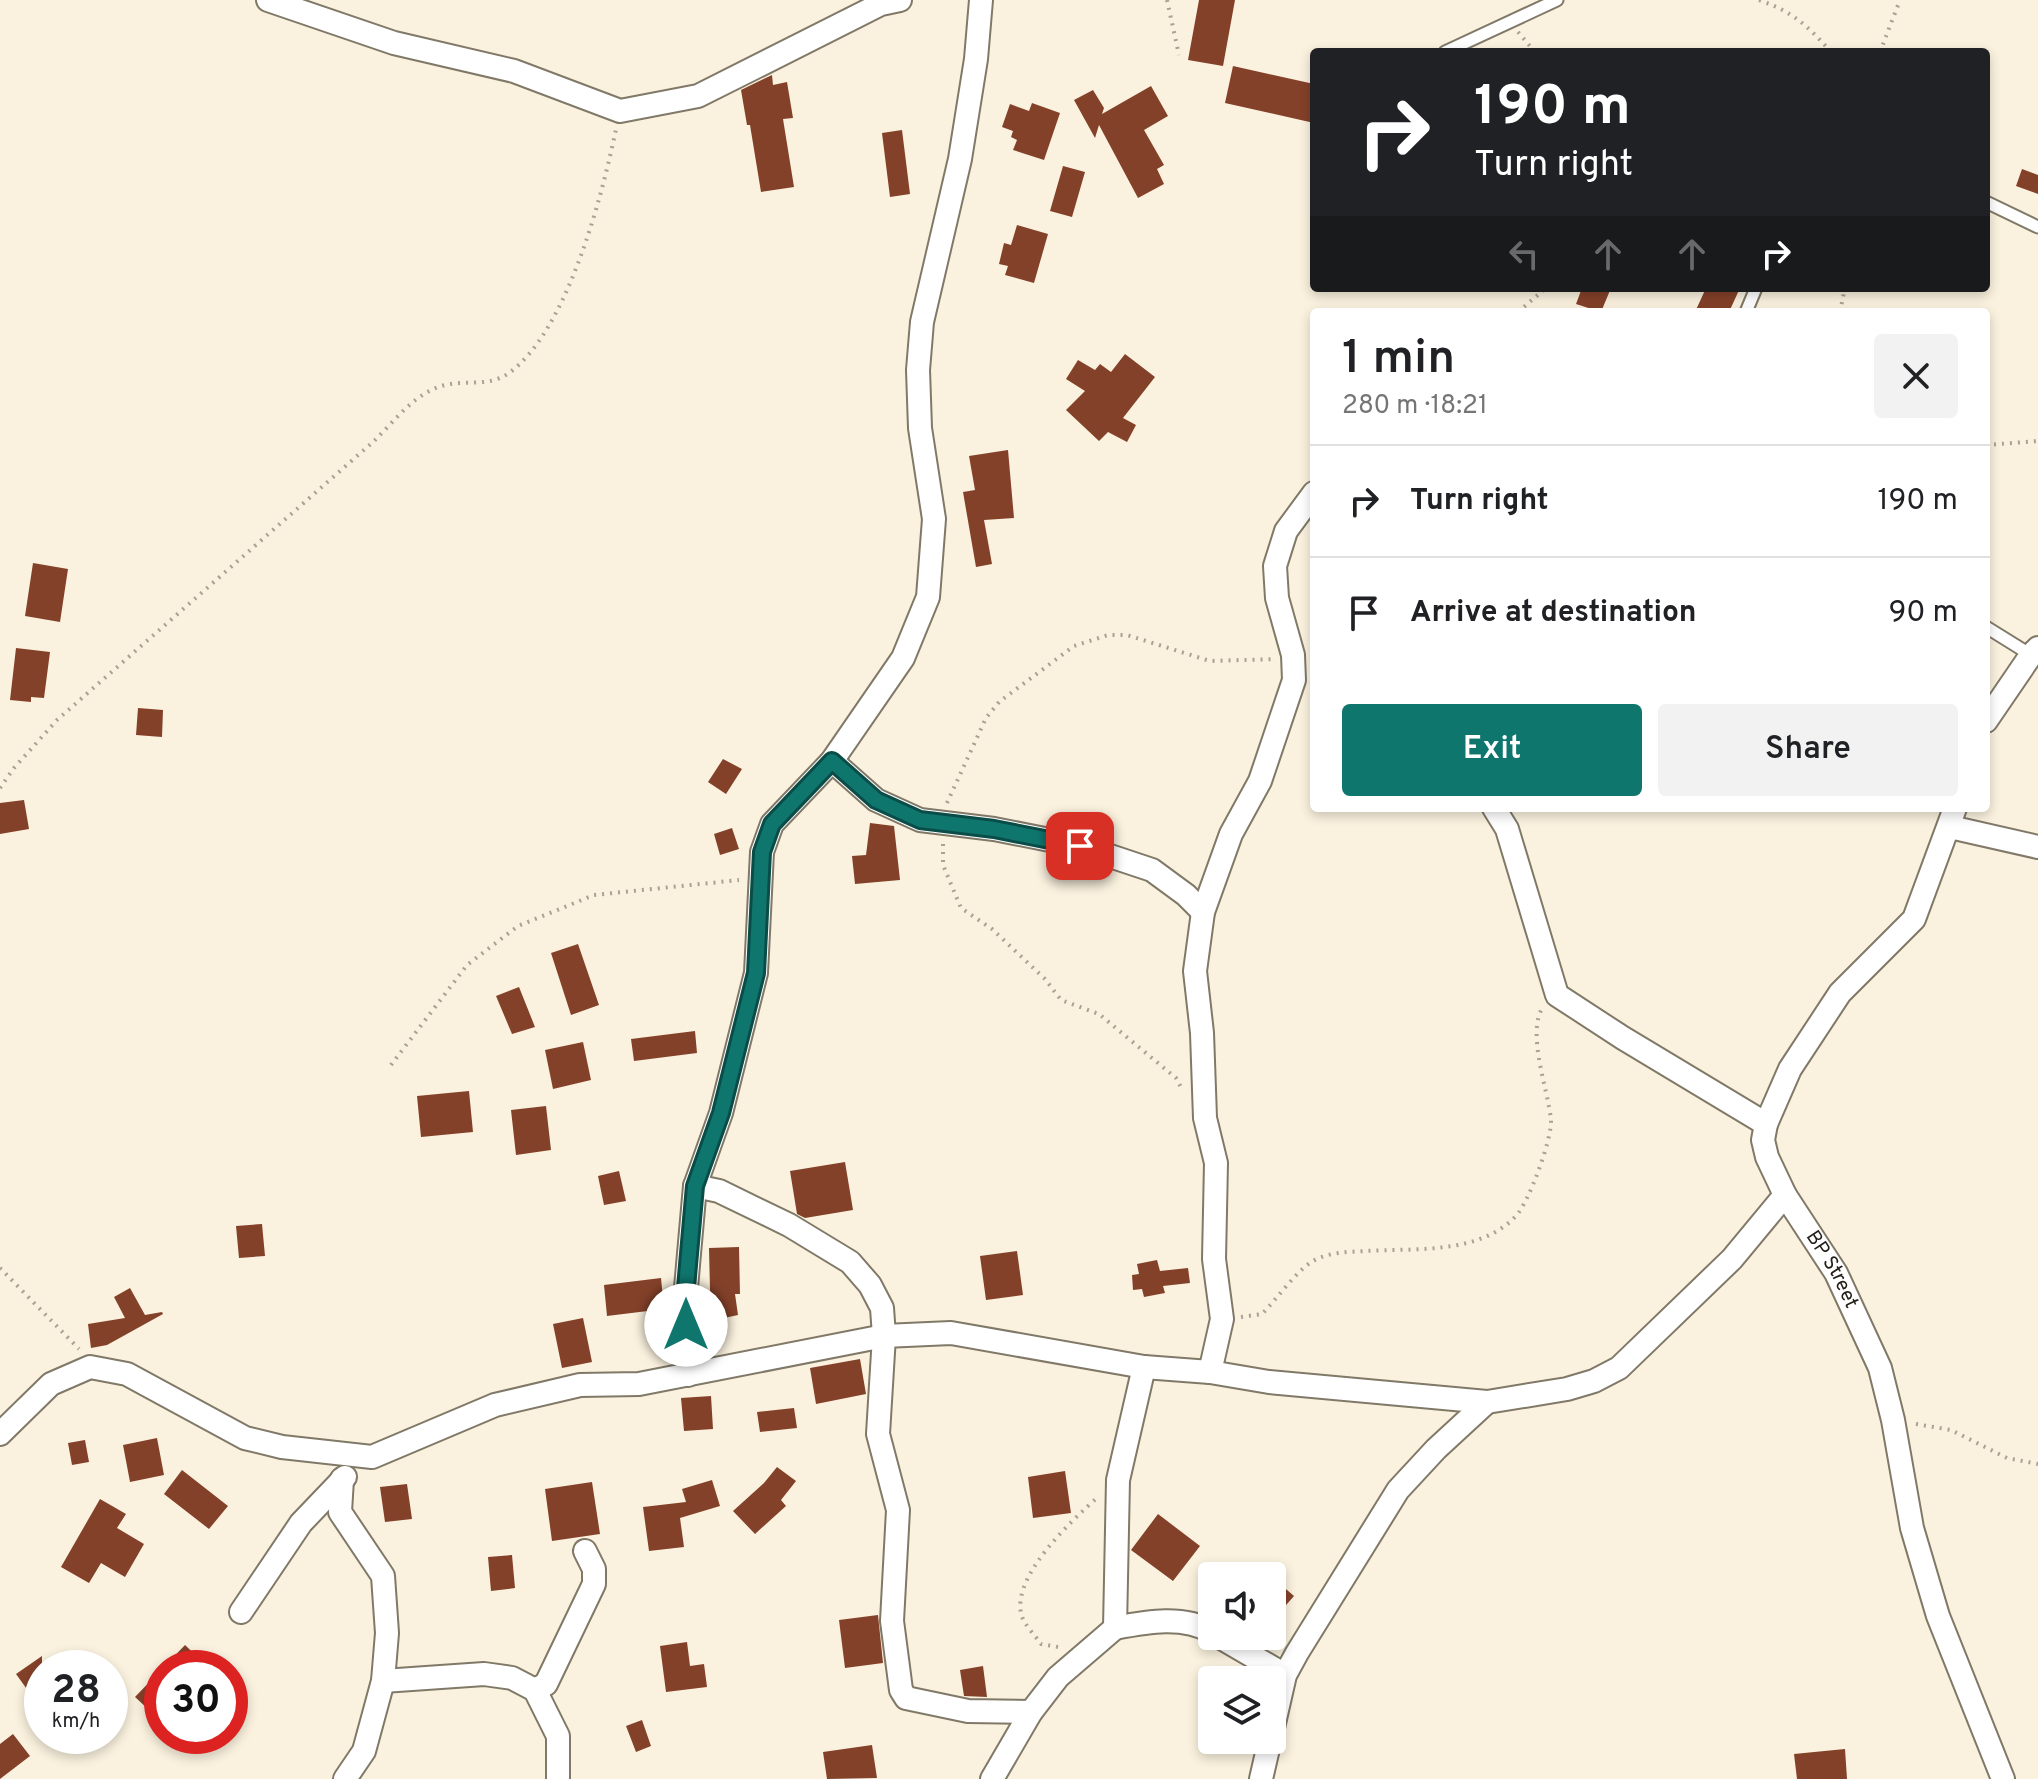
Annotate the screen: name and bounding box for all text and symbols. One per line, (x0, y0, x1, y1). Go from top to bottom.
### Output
text: 190 m (1474, 74, 1631, 144)
icon: right (1342, 80, 1446, 184)
text: Turn right (1474, 143, 1633, 189)
icon: left (1502, 232, 1546, 276)
icon: ahead (1586, 232, 1630, 276)
icon: ahead (1670, 232, 1714, 276)
icon: right (1754, 232, 1798, 276)
text: 1 min (1342, 330, 1455, 390)
button: close (1874, 334, 1958, 418)
text: 280 m · 18:21 (1342, 390, 1488, 423)
icon: right (1342, 479, 1386, 523)
text: Turn right (1410, 483, 1548, 520)
text: 190 m (1877, 483, 1958, 520)
icon: arrive (1342, 591, 1386, 635)
text: Arrive at destination (1410, 595, 1696, 632)
text: 90 m (1889, 595, 1958, 632)
button: Exit (1342, 704, 1642, 796)
button: Share (1658, 704, 1958, 796)
pin (1046, 812, 1114, 880)
icon: arrive (1058, 824, 1102, 868)
street label: BP Street (1799, 1226, 1864, 1313)
position arrow (644, 1283, 728, 1367)
map controls (1198, 1562, 1286, 1754)
button: sound (1198, 1562, 1286, 1650)
speed limit sign: 30 (144, 1650, 248, 1754)
button: layers (1198, 1666, 1286, 1754)
text: 28 (51, 1667, 101, 1717)
text: km/h (52, 1709, 100, 1735)

